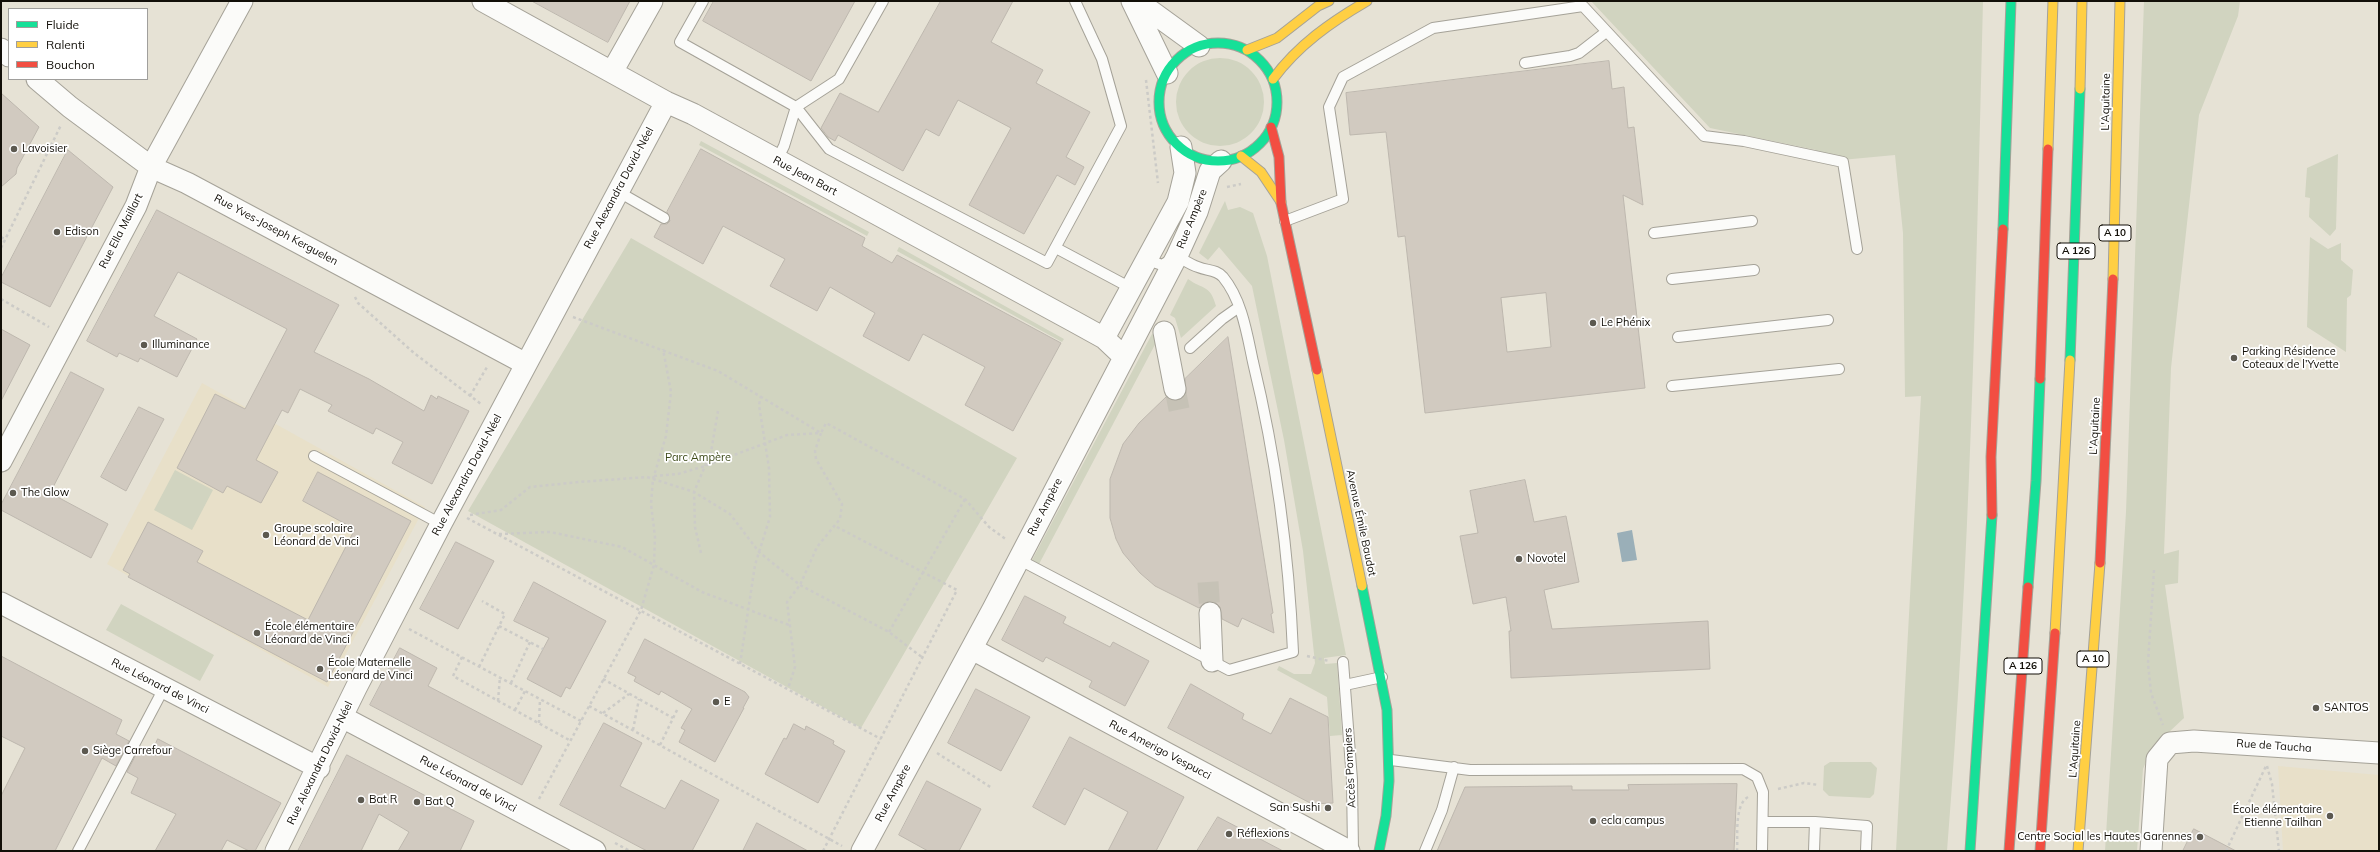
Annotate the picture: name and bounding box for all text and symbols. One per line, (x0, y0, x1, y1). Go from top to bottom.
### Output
legend (8, 8, 148, 80)
text: Fluide (46, 17, 79, 32)
text: Ralenti (46, 37, 85, 52)
text: Bouchon (46, 57, 95, 72)
street label: L'Aquitaine (2099, 73, 2113, 131)
street label: Rue Alexandra David-Néel (581, 125, 657, 251)
place label: Lavoisier (22, 142, 67, 156)
marker: Lavoisier (9, 144, 19, 154)
street label: Rue Jean Bart (771, 154, 839, 198)
street label: Rue Ampère (1174, 187, 1210, 251)
street label: Rue Ella Maillart (96, 191, 146, 271)
street label: Rue Yves-Joseph Kerguelen (212, 192, 340, 268)
place label: Edison (65, 225, 99, 239)
road number: A 10 (2099, 225, 2131, 241)
marker: Edison (52, 227, 62, 237)
road number: A 126 (2057, 243, 2095, 259)
place label: Le Phénix (1601, 316, 1650, 330)
marker: Le Phénix (1588, 318, 1598, 328)
place label: Illuminance (152, 338, 210, 352)
marker: Illuminance (139, 340, 149, 350)
place label: Parking Résidence Coteaux de l’Yvette (2242, 345, 2339, 371)
marker: Parking Résidence Coteaux de l’Yvette (2229, 353, 2239, 363)
street label: L'Aquitaine (2087, 397, 2103, 455)
street label: Rue Alexandra David-Néel (429, 412, 505, 538)
park label: Parc Ampère (665, 451, 731, 465)
street label: Avenue Émile Baudot (1343, 469, 1379, 577)
street label: Rue Ampère (1025, 476, 1065, 538)
place label: The Glow (21, 486, 69, 500)
marker: The Glow (8, 488, 18, 498)
place label: Groupe scolaire Léonard de Vinci (274, 522, 359, 548)
marker: Groupe scolaire Léonard de Vinci (261, 530, 271, 540)
place label: Novotel (1527, 552, 1566, 566)
marker: Novotel (1514, 554, 1524, 564)
place label: École élémentaire Léonard de Vinci (265, 620, 354, 646)
marker: École élémentaire Léonard de Vinci (252, 628, 262, 638)
road number: A 10 (2077, 651, 2109, 667)
street label: Rue Léonard de Vinci (109, 656, 211, 716)
place label: École Maternelle Léonard de Vinci (328, 656, 413, 682)
road number: A 126 (2004, 658, 2042, 674)
marker: École Maternelle Léonard de Vinci (315, 664, 325, 674)
place label: E (724, 695, 730, 709)
marker: E (711, 697, 721, 707)
street label: Rue Alexandra David-Néel (284, 699, 356, 827)
place label: SANTOS (2324, 701, 2369, 715)
marker: SANTOS (2311, 703, 2321, 713)
street label: Rue Amerigo Vespucci (1107, 717, 1213, 783)
street label: L'Aquitaine (2066, 720, 2084, 778)
street label: Accès Pompiers (1341, 727, 1359, 809)
street label: Rue de Taucha (2236, 737, 2312, 755)
place label: Siège Carrefour (93, 744, 172, 758)
marker: Siège Carrefour (80, 746, 90, 756)
street label: Rue Léonard de Vinci (417, 753, 519, 815)
street label: Rue Ampère (872, 762, 914, 824)
place label: Bat R (369, 793, 397, 807)
marker: Bat R (356, 795, 366, 805)
place label: Bat Q (425, 795, 454, 809)
marker: Bat Q (412, 797, 422, 807)
place label: San Sushi (1270, 801, 1320, 815)
marker: San Sushi (1323, 803, 1333, 813)
place label: École élémentaire Etienne Tailhan (2233, 803, 2322, 829)
marker: École élémentaire Etienne Tailhan (2325, 811, 2335, 821)
place label: ecla campus (1601, 814, 1665, 828)
marker: ecla campus (1588, 816, 1598, 826)
place label: Réflexions (1237, 827, 1289, 841)
marker: Réflexions (1224, 829, 1234, 839)
place label: Centre Social les Hautes Garennes (2017, 830, 2192, 844)
marker: Centre Social les Hautes Garennes (2195, 832, 2205, 842)

